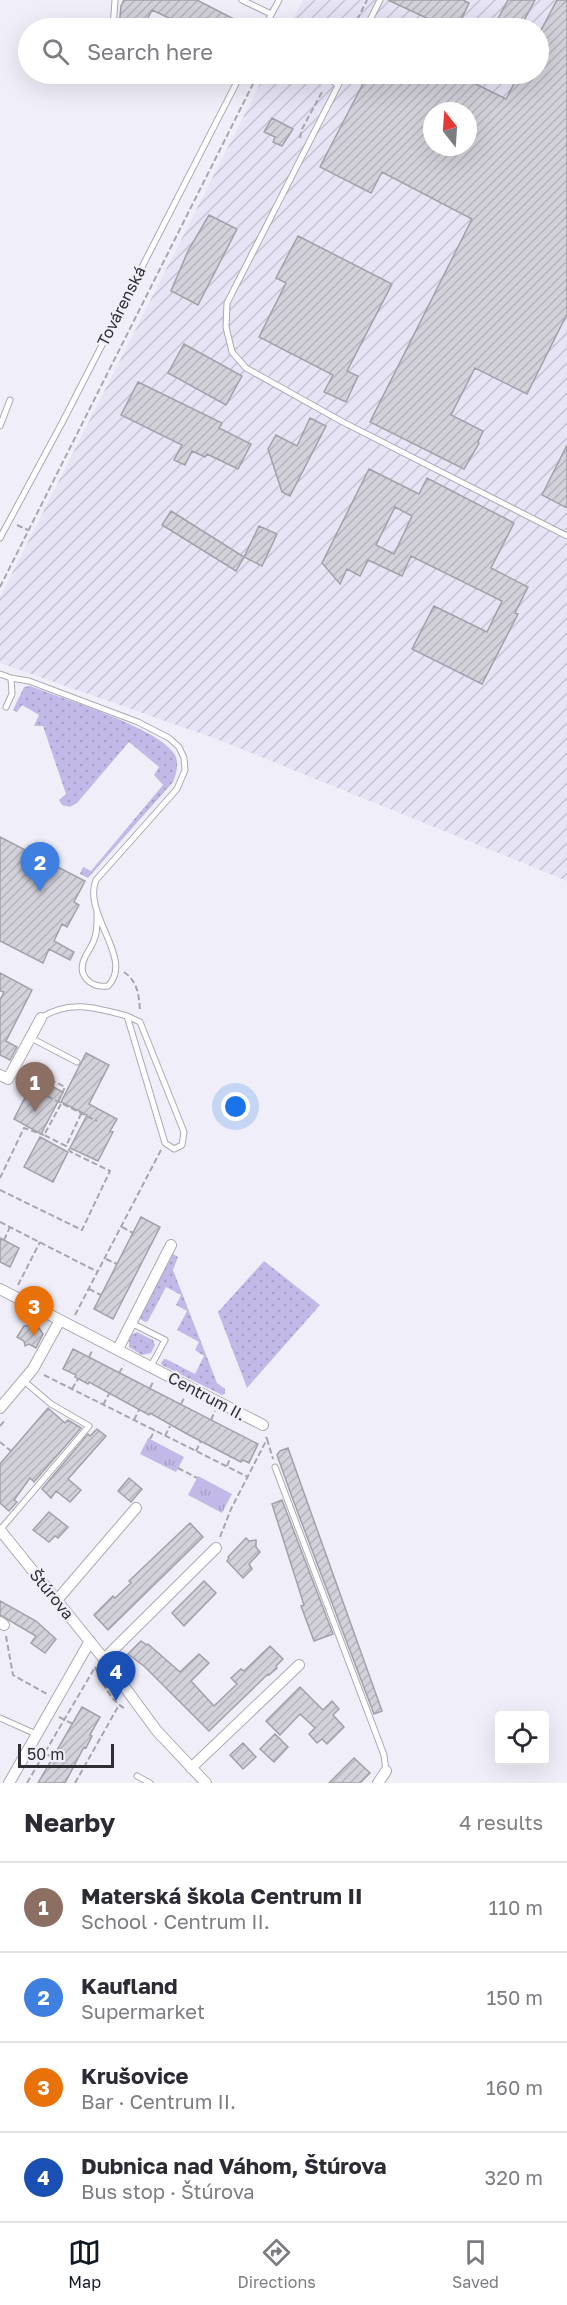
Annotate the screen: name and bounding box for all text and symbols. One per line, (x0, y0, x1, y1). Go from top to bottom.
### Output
search box (18, 18, 549, 84)
icon: search (39, 35, 72, 68)
text: Search here (87, 38, 213, 65)
north arrow (423, 102, 477, 156)
street label: Továrenská (92, 263, 150, 349)
pin: 2 (20, 842, 60, 892)
pin: 1 (15, 1062, 54, 1112)
your location (221, 1092, 250, 1121)
pin: 3 (15, 1286, 54, 1336)
street label: Centrum II. (165, 1367, 249, 1425)
street label: Štúrova (26, 1565, 78, 1623)
pin: 4 (96, 1652, 136, 1701)
map controls (495, 1711, 549, 1765)
button: locate (495, 1711, 549, 1765)
scale bar (18, 1741, 114, 1768)
text: 50 m (27, 1744, 64, 1764)
text: Nearby (24, 1807, 115, 1838)
text: 4 results (459, 1810, 543, 1834)
text: Materská škola Centrum II (81, 1882, 362, 1909)
text: 1 (38, 1895, 49, 1919)
text: 110 m (489, 1895, 543, 1919)
text: School · Centrum II. (81, 1909, 270, 1933)
text: Kaufland (81, 1972, 178, 1999)
text: 2 (37, 1985, 50, 2009)
text: 150 m (487, 1985, 543, 2009)
text: Supermarket (81, 1999, 205, 2023)
text: Krušovice (81, 2062, 189, 2089)
text: 3 (37, 2075, 50, 2099)
text: 160 m (486, 2075, 543, 2099)
text: Bar · Centrum II. (81, 2089, 236, 2113)
text: Dubnica nad Váhom, Štúrova (81, 2152, 387, 2179)
text: 4 (37, 2165, 50, 2189)
text: 320 m (485, 2165, 543, 2189)
text: Bus stop · Štúrova (81, 2179, 255, 2203)
tab: Map (68, 2236, 101, 2292)
tab: Directions (238, 2236, 316, 2292)
tab: Saved (452, 2236, 499, 2292)

